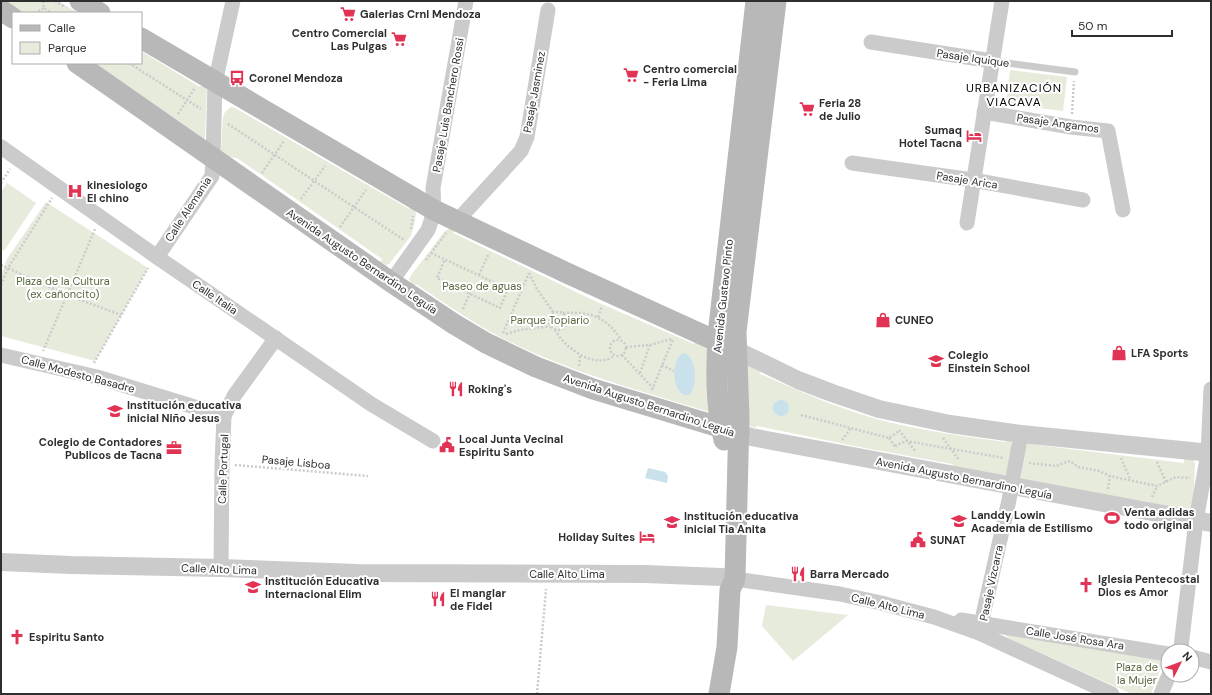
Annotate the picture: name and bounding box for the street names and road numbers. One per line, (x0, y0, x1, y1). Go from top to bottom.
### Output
street label: Pasaje Luis Banchero Rossi (429, 37, 467, 173)
street label: Pasaje Iquique (936, 46, 1010, 70)
street label: Pasaje Jasminez (520, 50, 548, 134)
street label: Pasaje Angamos (1016, 110, 1100, 136)
street label: Pasaje Arica (935, 168, 999, 192)
street label: Calle Alemania (162, 174, 214, 244)
street label: Avenida Augusto Bernardino Leguía (284, 205, 440, 317)
street label: Avenida Gustavo Pinto (710, 238, 736, 354)
street label: Calle Italia (190, 277, 240, 317)
street label: Calle Modesto Basadre (20, 352, 136, 396)
street label: Avenida Augusto Bernardino Leguía (562, 371, 736, 439)
street label: Calle Portugal (215, 434, 231, 504)
street label: Pasaje Lisboa (261, 452, 331, 472)
street label: Avenida Augusto Bernardino Leguía (875, 454, 1053, 502)
street label: Pasaje Vizcarra (976, 544, 1006, 622)
street label: Calle Alto Lima (181, 561, 257, 577)
street label: Calle Alto Lima (529, 567, 605, 581)
street label: Calle Alto Lima (850, 590, 926, 622)
street label: Calle José Rosa Ara (1025, 623, 1125, 653)

